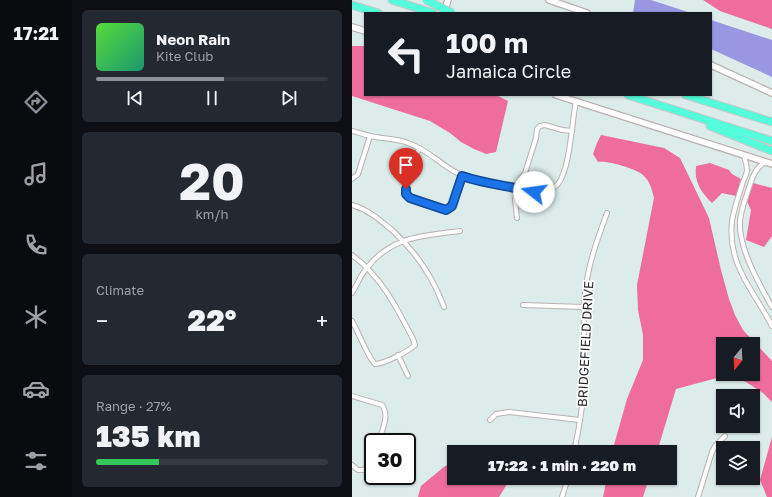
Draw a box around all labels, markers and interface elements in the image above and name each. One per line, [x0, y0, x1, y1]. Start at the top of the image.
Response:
text: 17:21 [13, 22, 59, 44]
text: 100 m [446, 26, 528, 59]
icon: left [380, 28, 432, 80]
text: Neon Rain [156, 30, 230, 48]
text: Kite Club [156, 48, 213, 64]
text: Jamaica Circle [446, 60, 571, 82]
icon: previous [124, 87, 146, 109]
icon: pause [201, 87, 223, 109]
icon: next [278, 87, 300, 109]
icon: directions [22, 88, 50, 116]
pin [389, 148, 423, 189]
text: 20 [179, 149, 245, 211]
icon: arrive [395, 154, 417, 176]
icon: music [22, 160, 50, 188]
position arrow [513, 171, 555, 213]
text: km/h [195, 206, 229, 222]
icon: phone [22, 231, 50, 259]
street label: BRIDGEFIELD DRIVE [574, 281, 596, 407]
text: Climate [96, 282, 144, 298]
text: 22° [188, 302, 236, 338]
icon: climate [22, 303, 50, 331]
text: − [96, 307, 108, 334]
text: + [316, 307, 328, 334]
north arrow [716, 337, 760, 381]
map controls [716, 337, 760, 485]
icon: car [22, 375, 50, 403]
button: sound [716, 389, 760, 433]
text: Range · 27% [96, 398, 171, 414]
text: 135 km [96, 418, 201, 454]
speed limit sign: 30 [364, 433, 416, 485]
button: layers [716, 441, 760, 485]
icon: filters [22, 447, 50, 475]
text: 17:22 · 1 min · 220 m [488, 456, 636, 474]

